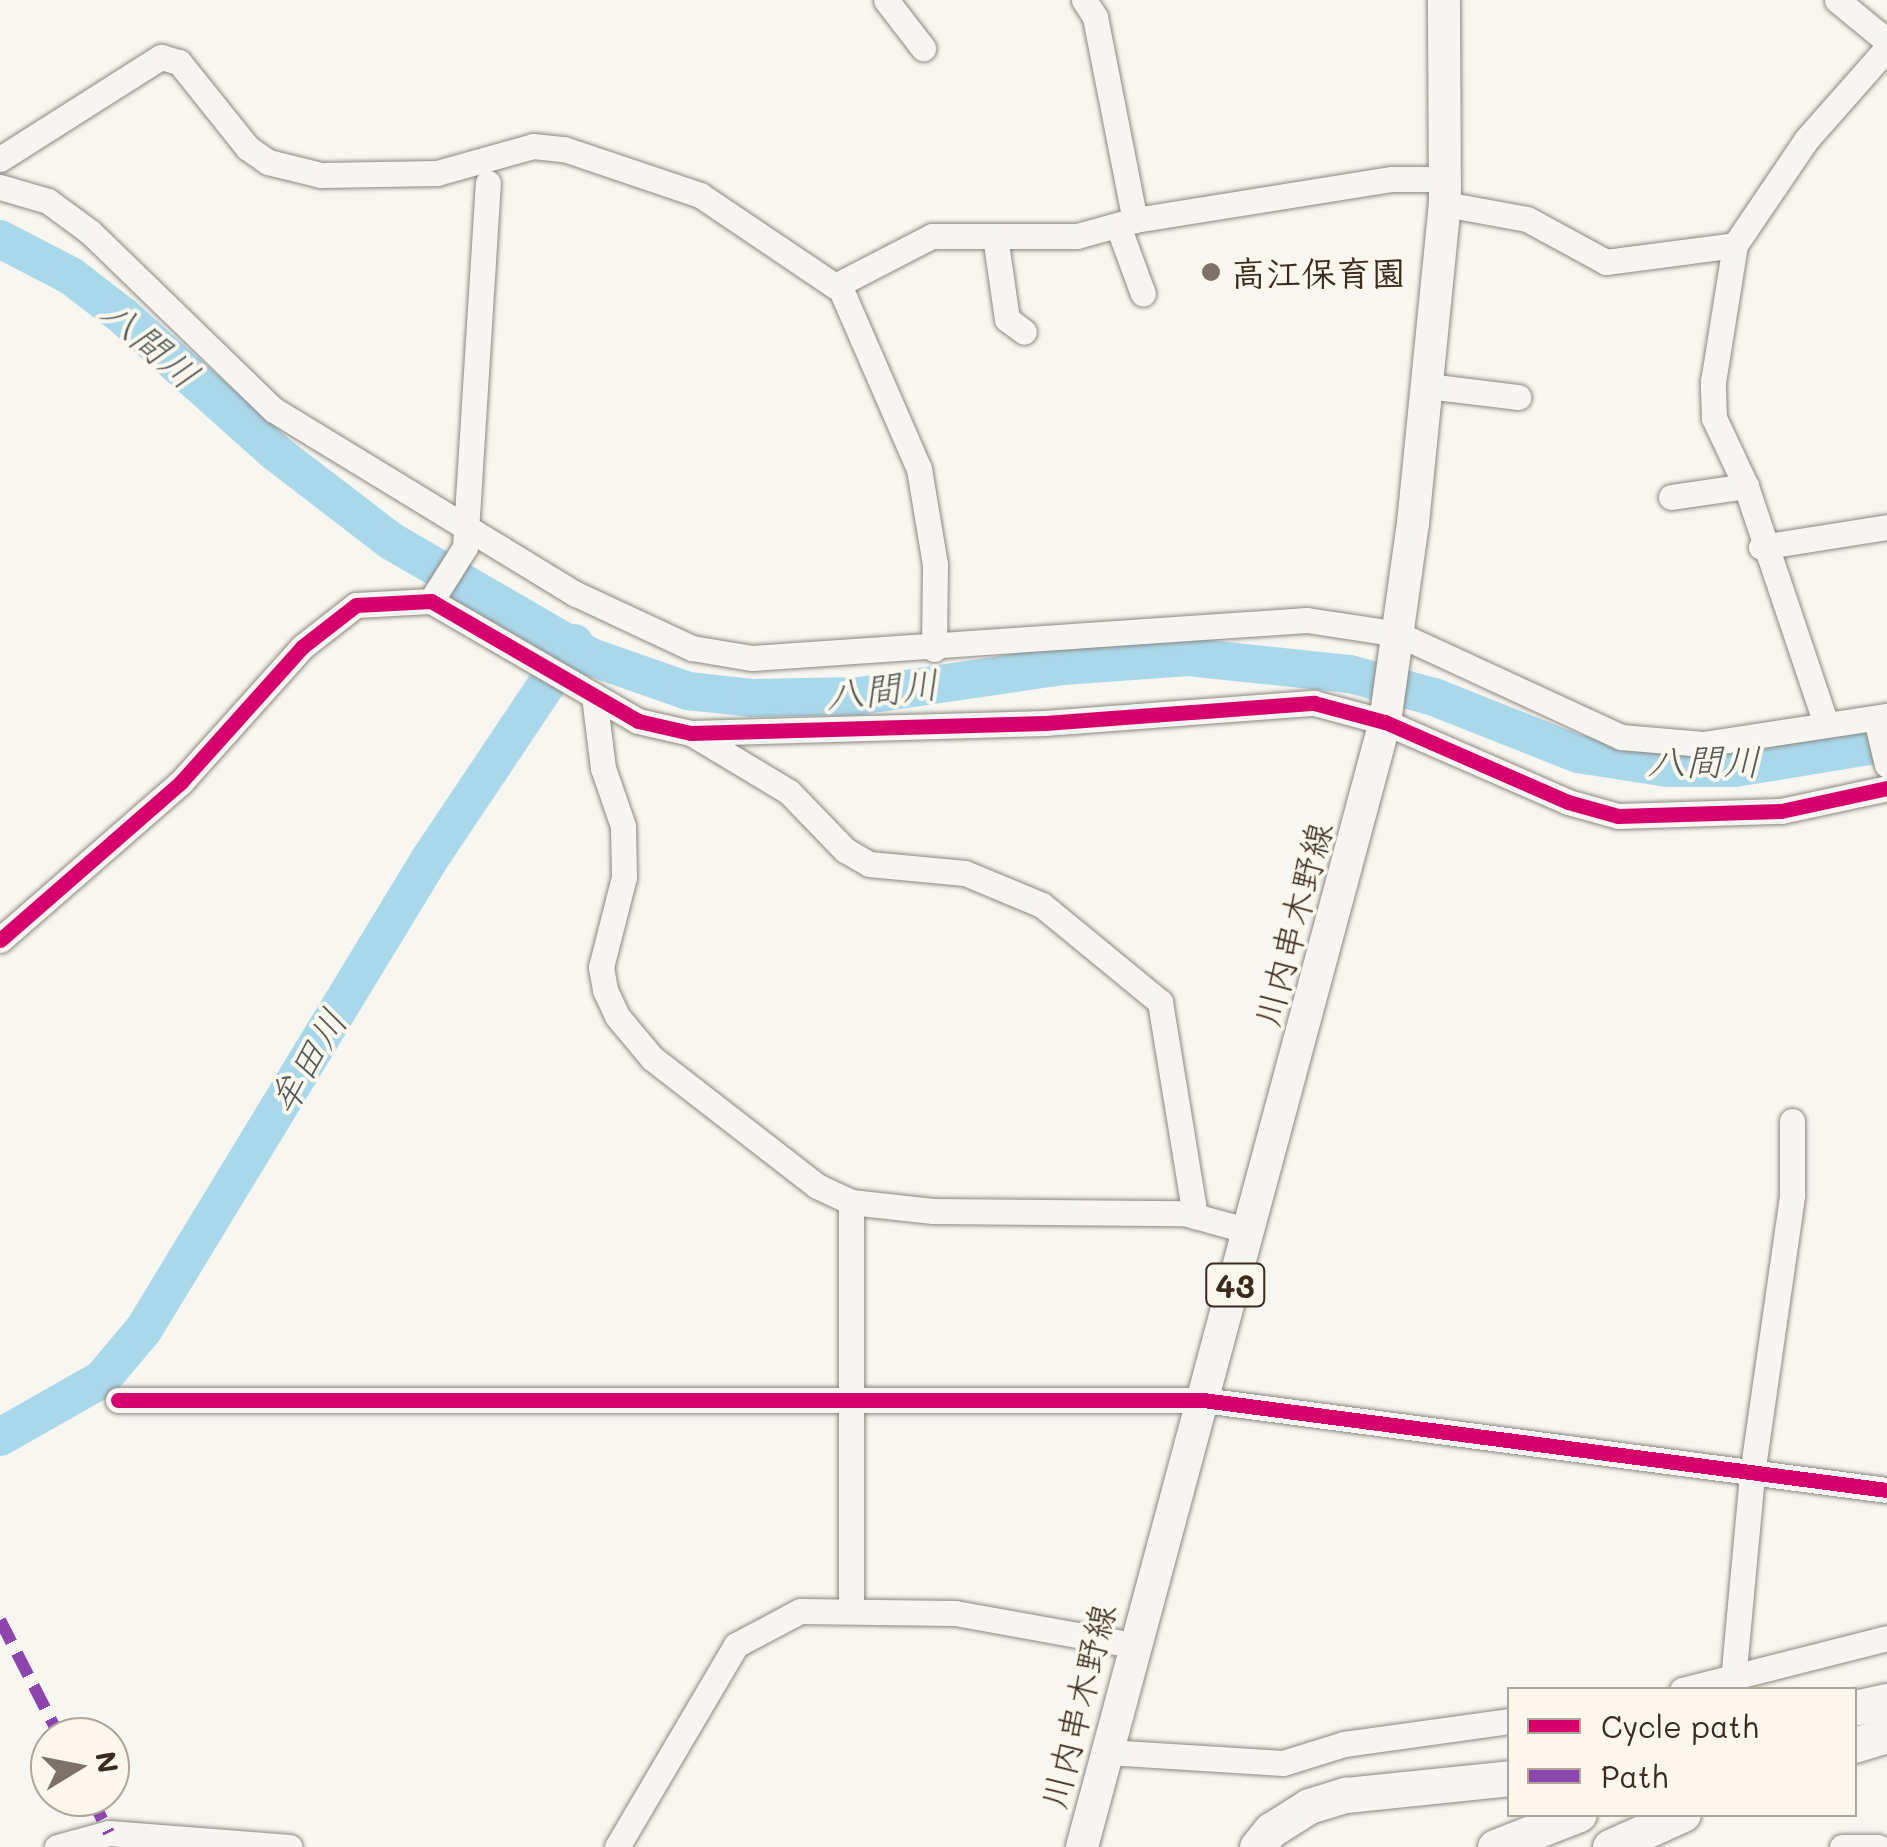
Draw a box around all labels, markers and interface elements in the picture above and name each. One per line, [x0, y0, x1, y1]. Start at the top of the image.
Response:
place label: 高江保育園 [1231, 251, 1406, 293]
marker: 高江保育園 [1200, 261, 1222, 283]
water label: 八間川 [93, 288, 209, 398]
water label: 八間川 [823, 660, 941, 718]
water label: 八間川 [1647, 738, 1761, 784]
street label: 川内串木野線 [1245, 817, 1339, 1031]
water label: 牟田川 [258, 1000, 356, 1122]
road number: 43 [1205, 1258, 1265, 1312]
street label: 川内串木野線 [1031, 1599, 1123, 1813]
legend [1507, 1687, 1857, 1817]
text: Cycle path [1601, 1706, 1759, 1746]
north arrow [30, 1717, 130, 1817]
text: N [88, 1749, 127, 1776]
text: Path [1601, 1756, 1668, 1796]

